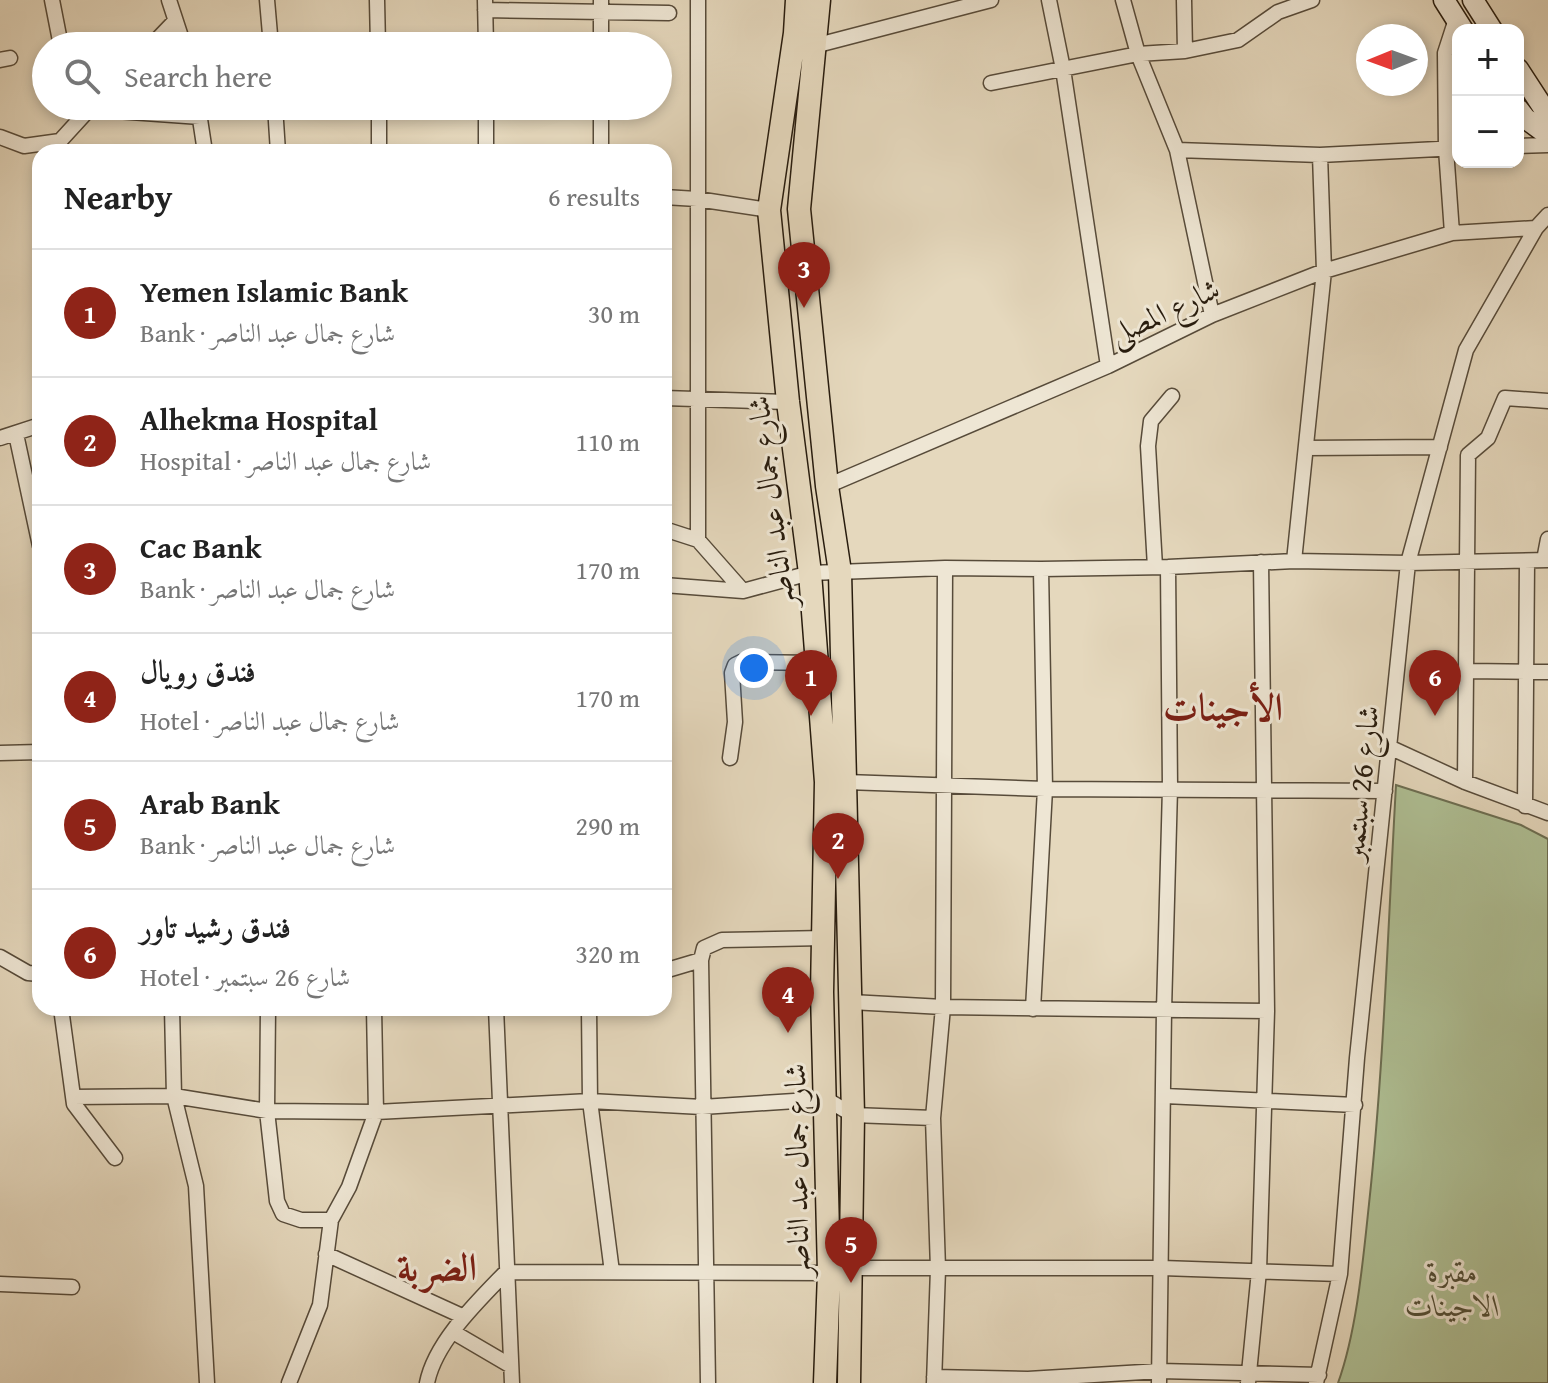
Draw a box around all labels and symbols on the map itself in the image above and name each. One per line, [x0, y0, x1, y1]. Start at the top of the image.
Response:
north arrow [1356, 24, 1428, 96]
pin: 3 [778, 242, 830, 308]
street label: شارع المصلى [1101, 266, 1228, 359]
street label: شارع جمال عبد الناصر [735, 393, 809, 613]
your location [734, 648, 774, 688]
pin: 1 [785, 650, 837, 716]
pin: 6 [1409, 650, 1461, 716]
district label: الأجينات [1163, 678, 1283, 734]
street label: شارع 26 سبتمبر [1330, 703, 1394, 866]
pin: 2 [812, 813, 864, 879]
pin: 4 [762, 967, 814, 1033]
street label: شارع جمال عبد الناصر [772, 1063, 824, 1280]
pin: 5 [825, 1217, 877, 1283]
district label: الضربة [397, 1238, 477, 1294]
park label: مقبرة الاجينات [1406, 1249, 1500, 1327]

